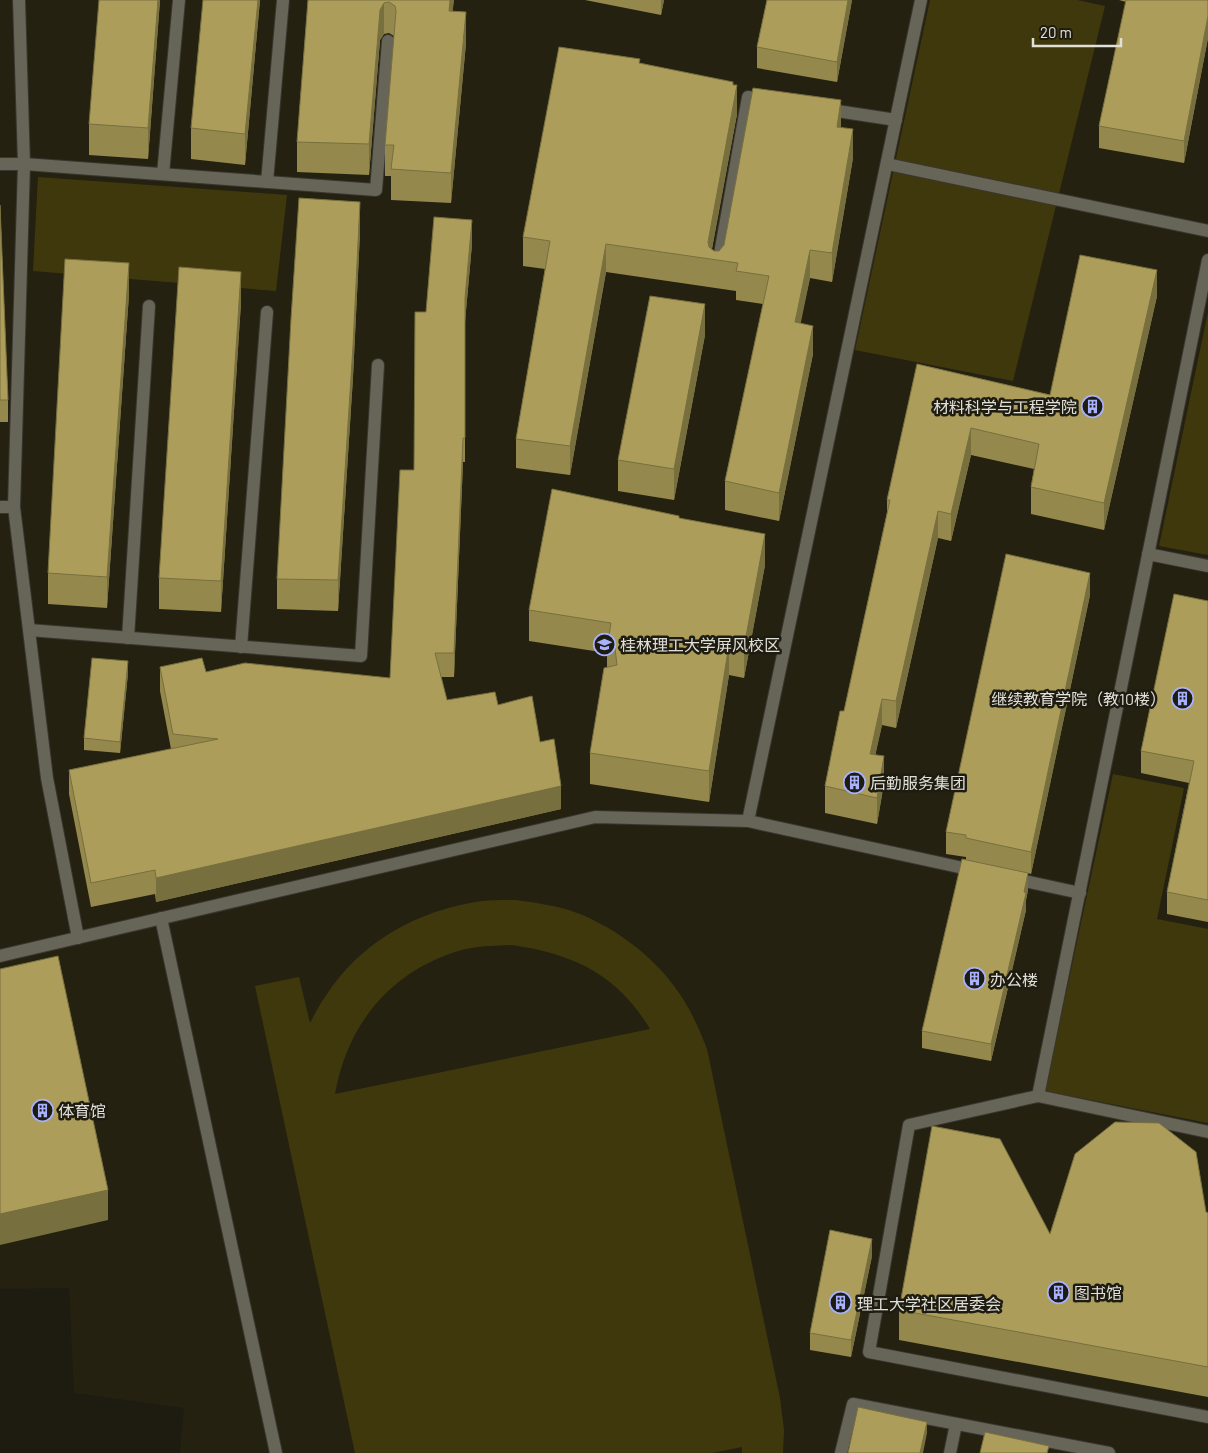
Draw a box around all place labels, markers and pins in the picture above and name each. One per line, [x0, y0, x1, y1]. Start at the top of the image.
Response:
building icon: 材料科学与工程学院 [1081, 394, 1105, 418]
place label: 材料科学与工程学院 [933, 397, 1077, 416]
school or university icon: 桂林理工大学屏风校区 [592, 632, 616, 656]
place label: 桂林理工大学屏风校区 [620, 635, 780, 654]
building icon: 继续教育学院（教10楼） [1170, 686, 1194, 710]
place label: 继续教育学院（教10楼） [991, 689, 1166, 708]
building icon: 后勤服务集团 [842, 770, 866, 794]
place label: 后勤服务集团 [870, 773, 966, 792]
building icon: 办公楼 [962, 967, 986, 991]
place label: 办公楼 [990, 970, 1038, 989]
building icon: 体育馆 [30, 1098, 54, 1122]
place label: 体育馆 [58, 1101, 106, 1120]
building icon: 图书馆 [1046, 1280, 1070, 1304]
place label: 图书馆 [1074, 1283, 1122, 1302]
building icon: 理工大学社区居委会 [829, 1291, 853, 1315]
place label: 理工大学社区居委会 [857, 1294, 1001, 1313]

